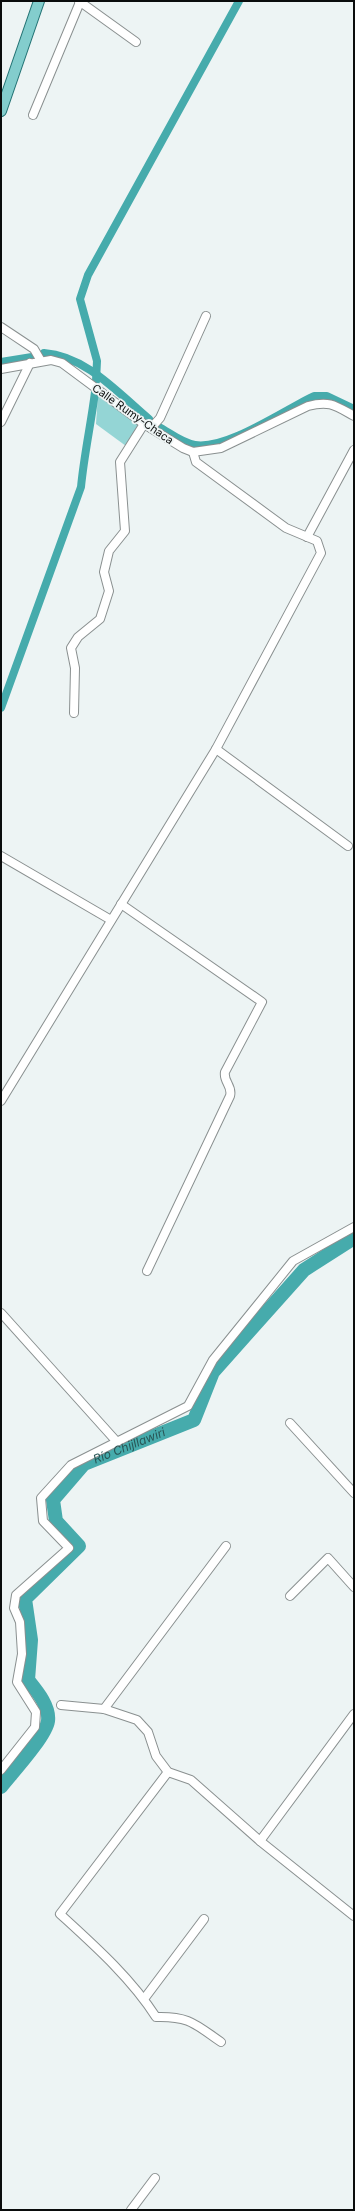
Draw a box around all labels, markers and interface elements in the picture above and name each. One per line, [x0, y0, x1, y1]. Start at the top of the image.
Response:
street label: Calle Rumy-Chaca [90, 381, 176, 447]
water label: Río Chijllawiri [91, 1424, 168, 1467]

